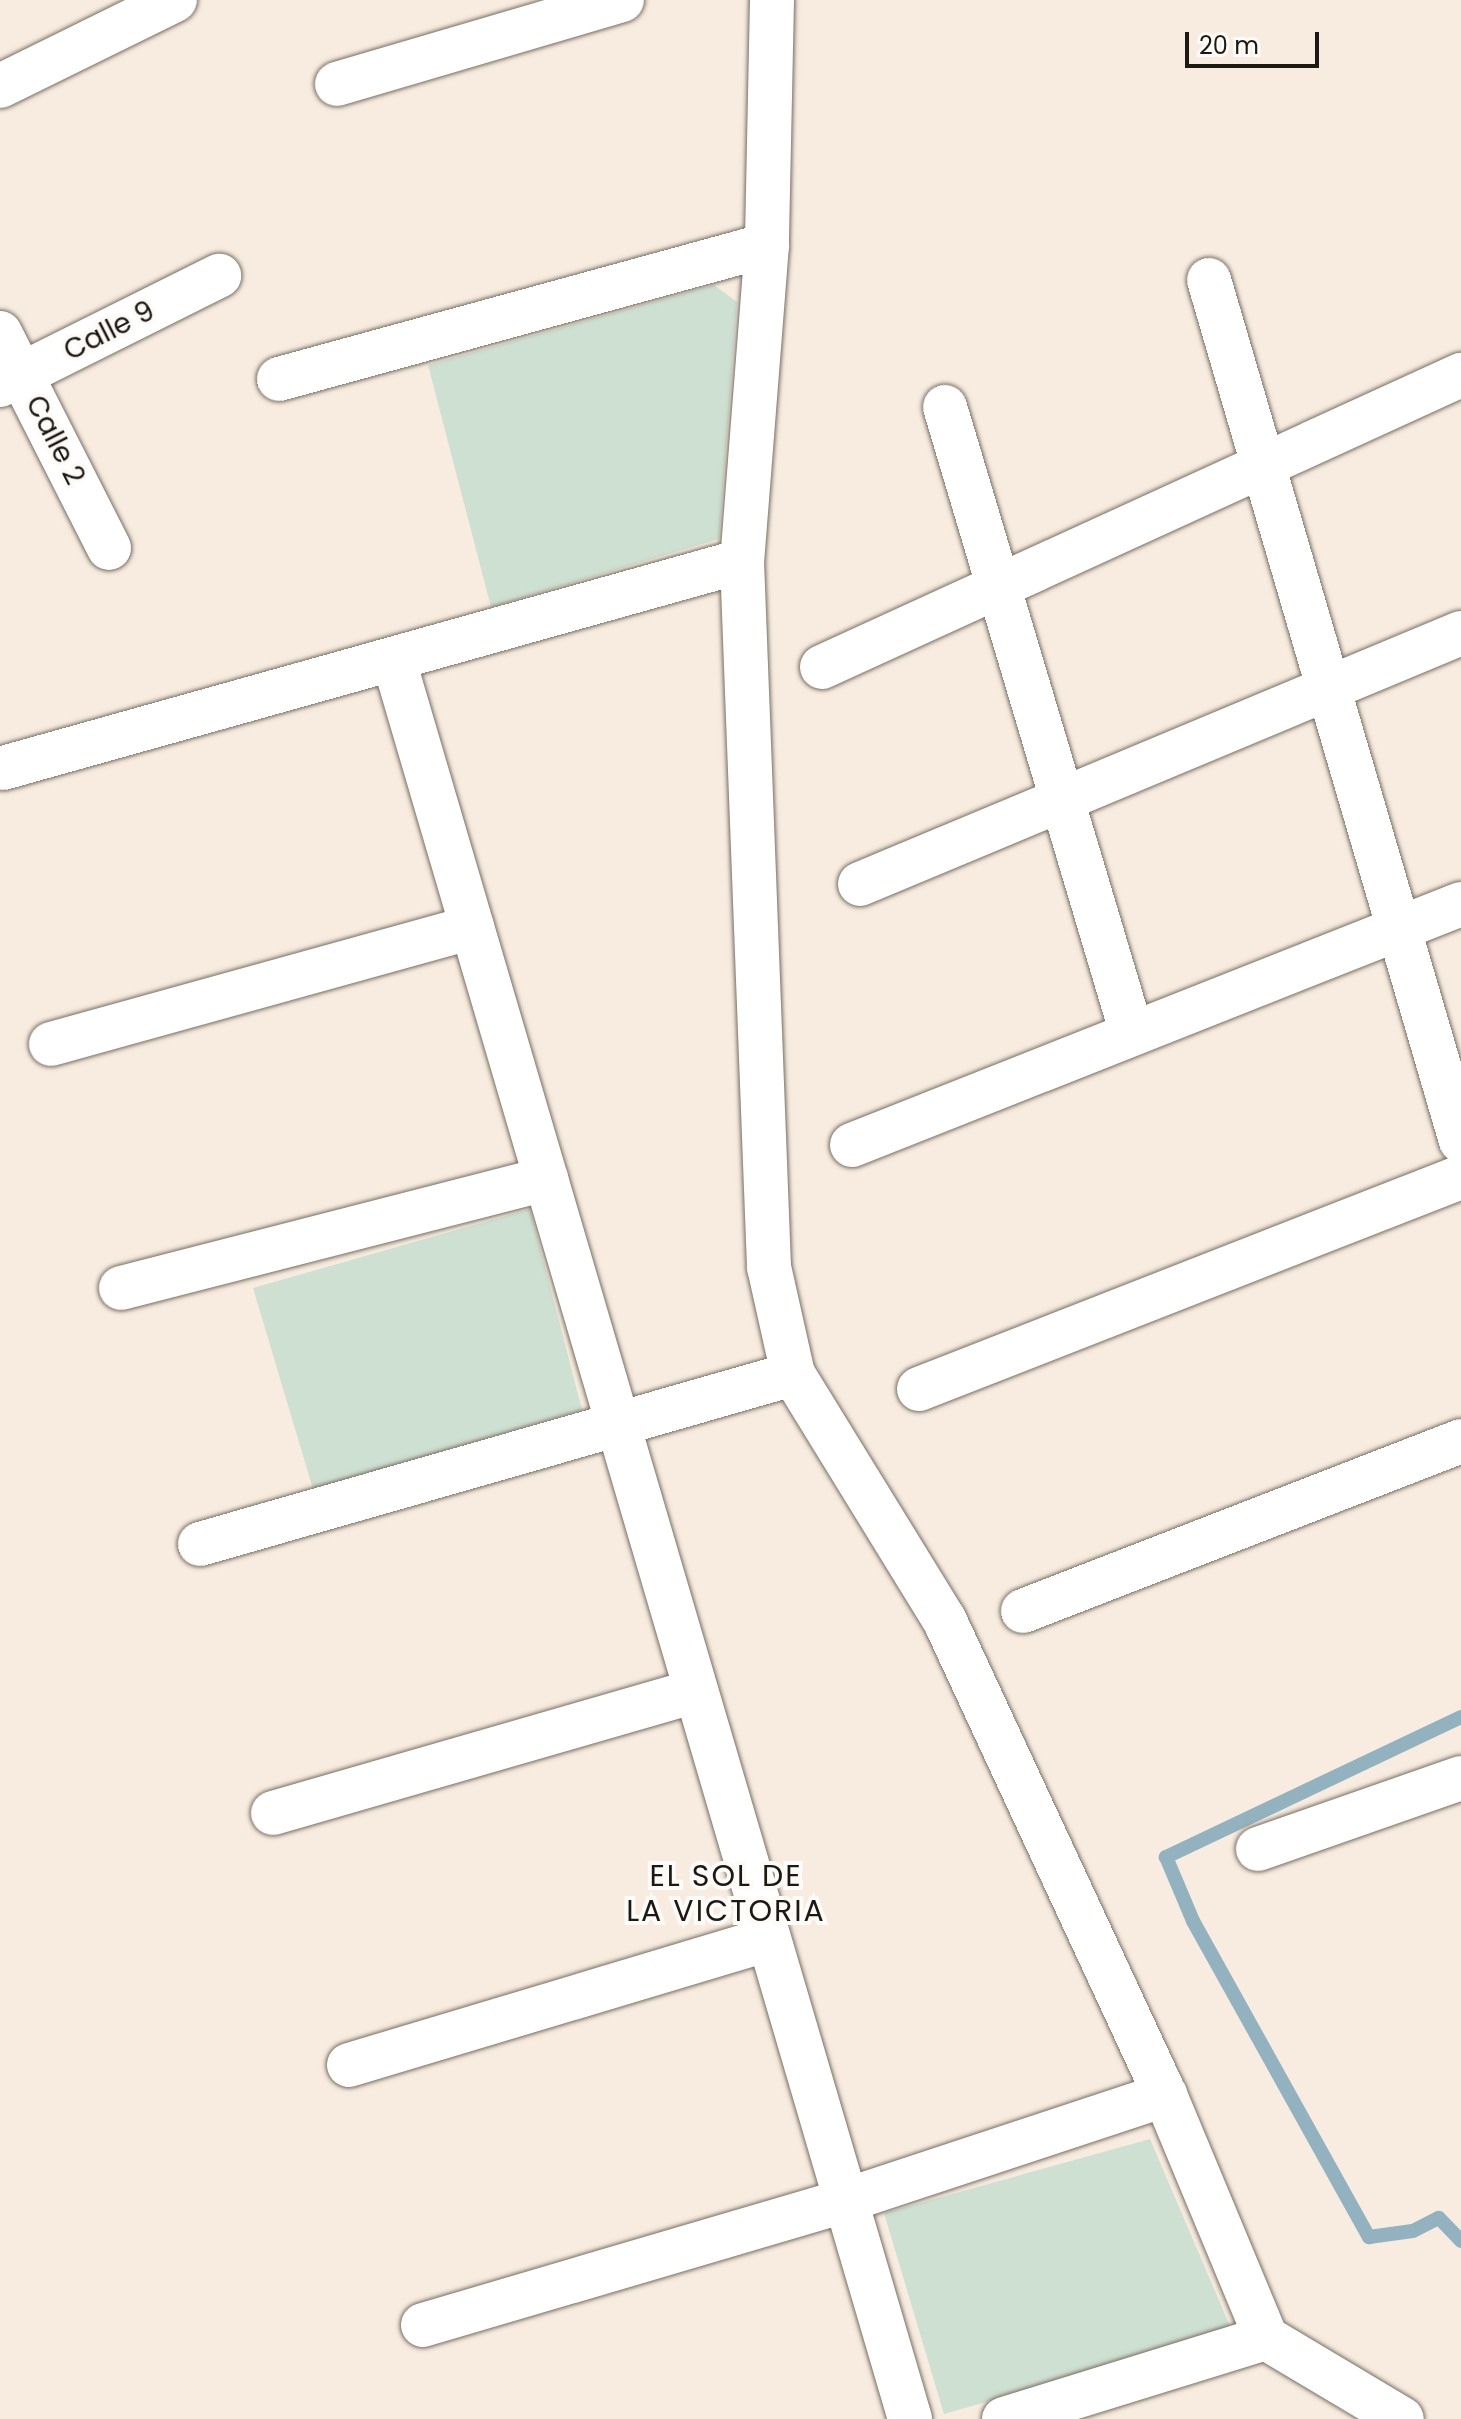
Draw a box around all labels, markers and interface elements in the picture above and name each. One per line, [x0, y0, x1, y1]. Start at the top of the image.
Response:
scale bar [1189, 16, 1323, 66]
text: 20 m [1199, 29, 1259, 62]
street label: Calle 9 [58, 294, 160, 368]
street label: Calle 2 [18, 390, 92, 490]
district label: EL SOL DE LA VICTORIA [626, 1858, 826, 1928]

